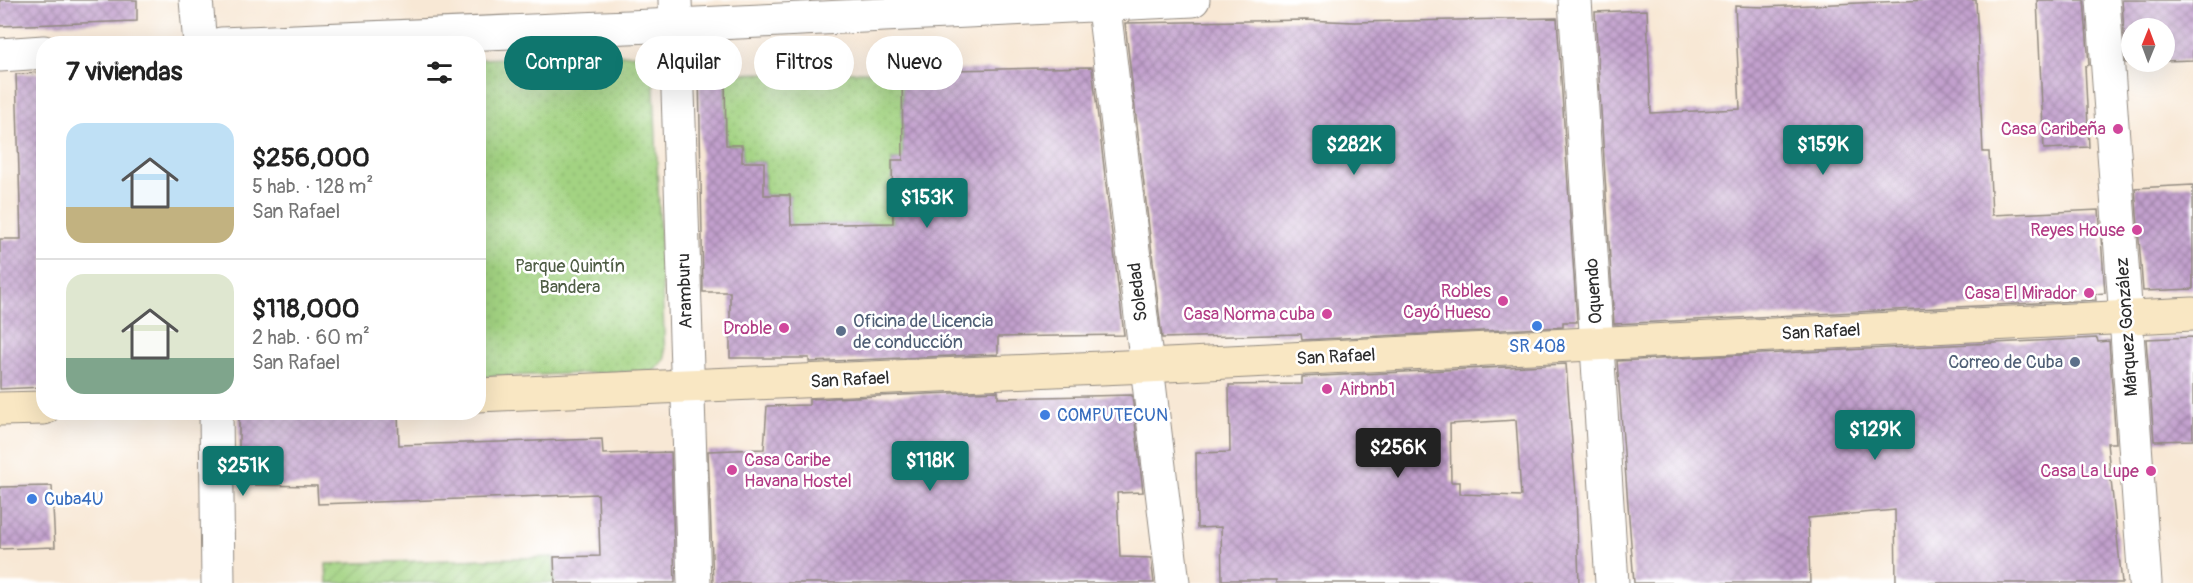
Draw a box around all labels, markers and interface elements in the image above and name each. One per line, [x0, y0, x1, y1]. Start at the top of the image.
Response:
north arrow [2121, 18, 2175, 72]
map controls [2121, 18, 2175, 72]
chip: Comprar [504, 36, 623, 90]
chip: Alquilar [635, 36, 742, 90]
chip: Filtros [754, 36, 854, 90]
chip: Nuevo [866, 36, 963, 90]
text: 7 viviendas [66, 56, 182, 88]
icon: filters [423, 56, 456, 89]
place label: Casa Caribeña [2001, 118, 2106, 141]
marker: Casa Caribeña [2111, 122, 2125, 136]
pin: $282K [1312, 125, 1396, 176]
pin: $159K [1781, 125, 1865, 176]
text: $282K [1326, 132, 1382, 157]
text: $159K [1797, 132, 1849, 157]
text: $256,000 [252, 142, 370, 174]
icon: home [114, 147, 186, 219]
text: 5 hab. · 128 m² [252, 174, 373, 199]
pin: $153K [885, 178, 969, 229]
text: $153K [901, 185, 953, 210]
text: San Rafael [252, 199, 340, 224]
place label: Reyes House [2030, 219, 2125, 242]
marker: Reyes House [2130, 223, 2144, 237]
street label: Aramburu [672, 253, 698, 329]
park label: Parque Quintín Bandera [515, 255, 625, 299]
street label: Oquendo [1580, 257, 1608, 325]
street label: Márquez González [2111, 257, 2143, 397]
street label: Soledad [1123, 261, 1153, 323]
place label: Robles Cayó Hueso [1403, 280, 1491, 324]
place label: Casa El Mirador [1964, 282, 2078, 305]
marker: Casa El Mirador [2082, 286, 2096, 300]
text: $118,000 [252, 293, 359, 325]
marker: Robles Cayó Hueso [1496, 294, 1510, 308]
icon: home [114, 298, 186, 370]
place label: Casa Norma cuba [1183, 303, 1315, 326]
marker: Casa Norma cuba [1320, 307, 1334, 321]
place label: Oficina de Licencia de conducción [853, 310, 993, 354]
place label: Droble [723, 317, 772, 340]
street label: San Rafael [1781, 318, 1861, 346]
marker: SR 408 [1530, 319, 1544, 333]
marker: Droble [777, 321, 791, 335]
marker: Oficina de Licencia de conducción [834, 324, 848, 338]
text: 2 hab. · 60 m² [252, 325, 370, 350]
place label: SR 408 [1509, 335, 1565, 358]
street label: San Rafael [1296, 343, 1376, 371]
text: San Rafael [252, 350, 340, 375]
place label: Correo de Cuba [1948, 351, 2063, 374]
marker: Correo de Cuba [2068, 355, 2082, 369]
street label: San Rafael [810, 366, 890, 394]
place label: Airbnb1 [1339, 378, 1395, 401]
marker: Airbnb1 [1320, 382, 1334, 396]
place label: COMPUTECUN [1057, 404, 1168, 427]
marker: COMPUTECUN [1038, 408, 1052, 422]
pin: $129K [1833, 410, 1917, 461]
text: $129K [1849, 417, 1901, 442]
pin: $256K [1356, 428, 1440, 479]
text: $256K [1370, 435, 1426, 460]
pin: $118K [888, 441, 972, 492]
pin: $251K [201, 446, 285, 497]
text: $118K [906, 448, 954, 473]
place label: Casa Caribe Havana Hostel [744, 449, 852, 493]
text: $251K [217, 453, 269, 478]
place label: Casa La Lupe [2040, 460, 2139, 483]
marker: Casa Caribe Havana Hostel [725, 463, 739, 477]
marker: Casa La Lupe [2144, 464, 2158, 478]
place label: Cuba4U [44, 488, 104, 511]
marker: Cuba4U [25, 492, 39, 506]

